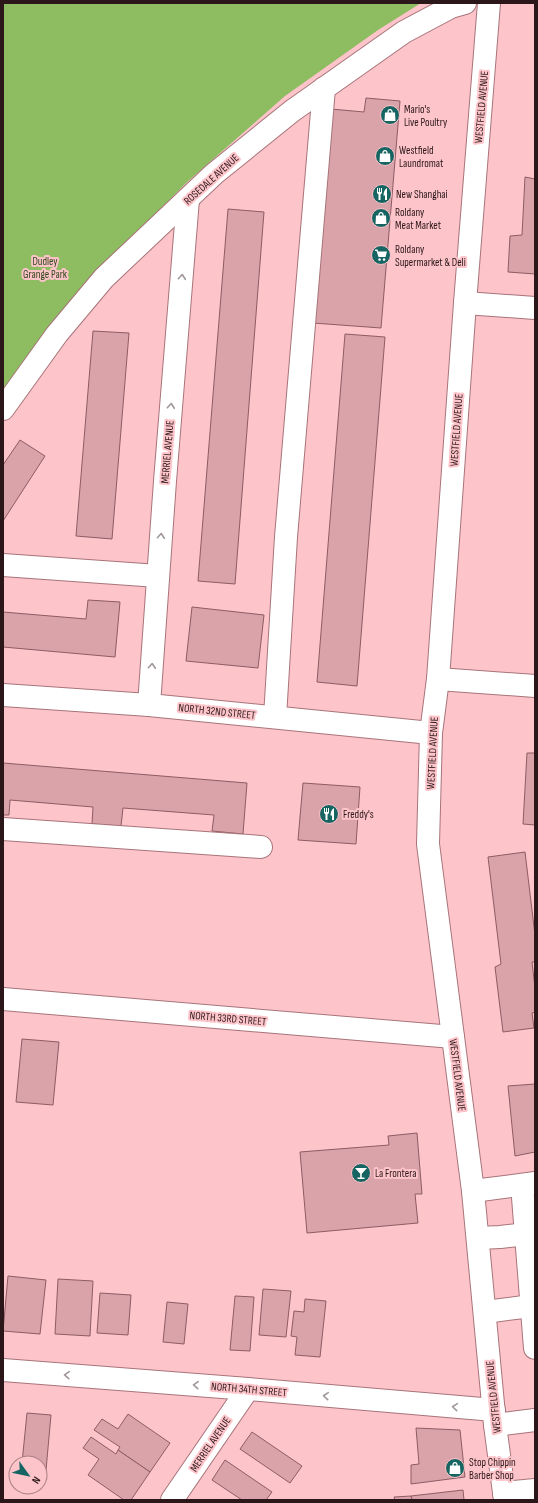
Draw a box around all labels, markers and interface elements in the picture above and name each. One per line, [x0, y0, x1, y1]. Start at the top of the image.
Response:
street label: WESTFIELD AVENUE [472, 70, 491, 144]
place label: Mario's Live Poultry [404, 103, 448, 129]
shop icon: Mario's Live Poultry [379, 104, 401, 126]
place label: Westfield Laundromat [399, 144, 444, 170]
shop icon: Westfield Laundromat [374, 145, 396, 167]
street label: ROSEDALE AVENUE [181, 151, 241, 207]
restaurant icon: New Shanghai [371, 183, 393, 205]
place label: New Shanghai [396, 188, 448, 201]
place label: Roldany Meat Market [395, 206, 442, 232]
shop icon: Roldany Meat Market [370, 207, 392, 229]
place label: Roldany Supermarket & Deli [395, 243, 466, 269]
supermarket icon: Roldany Supermarket & Deli [370, 244, 392, 266]
park label: Dudley Grange Park [23, 255, 68, 281]
one-way arrow [177, 274, 186, 280]
street label: WESTFIELD AVENUE [447, 393, 466, 467]
one-way arrow [167, 403, 176, 409]
street label: MERRIEL AVENUE [158, 420, 177, 484]
one-way arrow [156, 533, 165, 539]
one-way arrow [147, 663, 156, 669]
street label: NORTH 32ND STREET [178, 701, 257, 722]
street label: WESTFIELD AVENUE [424, 716, 441, 790]
restaurant icon: Freddy's [318, 803, 340, 825]
place label: Freddy's [343, 808, 374, 821]
street label: NORTH 33RD STREET [189, 1009, 267, 1028]
street label: WESTFIELD AVENUE [447, 1038, 468, 1112]
bar icon: La Frontera [350, 1162, 372, 1184]
place label: La Frontera [375, 1167, 416, 1180]
street label: WESTFIELD AVENUE [483, 1360, 504, 1434]
one-way arrow [64, 1370, 70, 1379]
one-way arrow [193, 1380, 199, 1389]
street label: NORTH 34TH STREET [211, 1380, 288, 1399]
one-way arrow [323, 1391, 329, 1400]
one-way arrow [452, 1403, 458, 1412]
street label: MERRIEL AVENUE [187, 1414, 233, 1474]
north arrow [8, 1455, 48, 1495]
place label: Stop Chippin Barber Shop [469, 1456, 516, 1482]
shop icon: Stop Chippin Barber Shop [444, 1457, 466, 1479]
text: N [29, 1474, 43, 1486]

